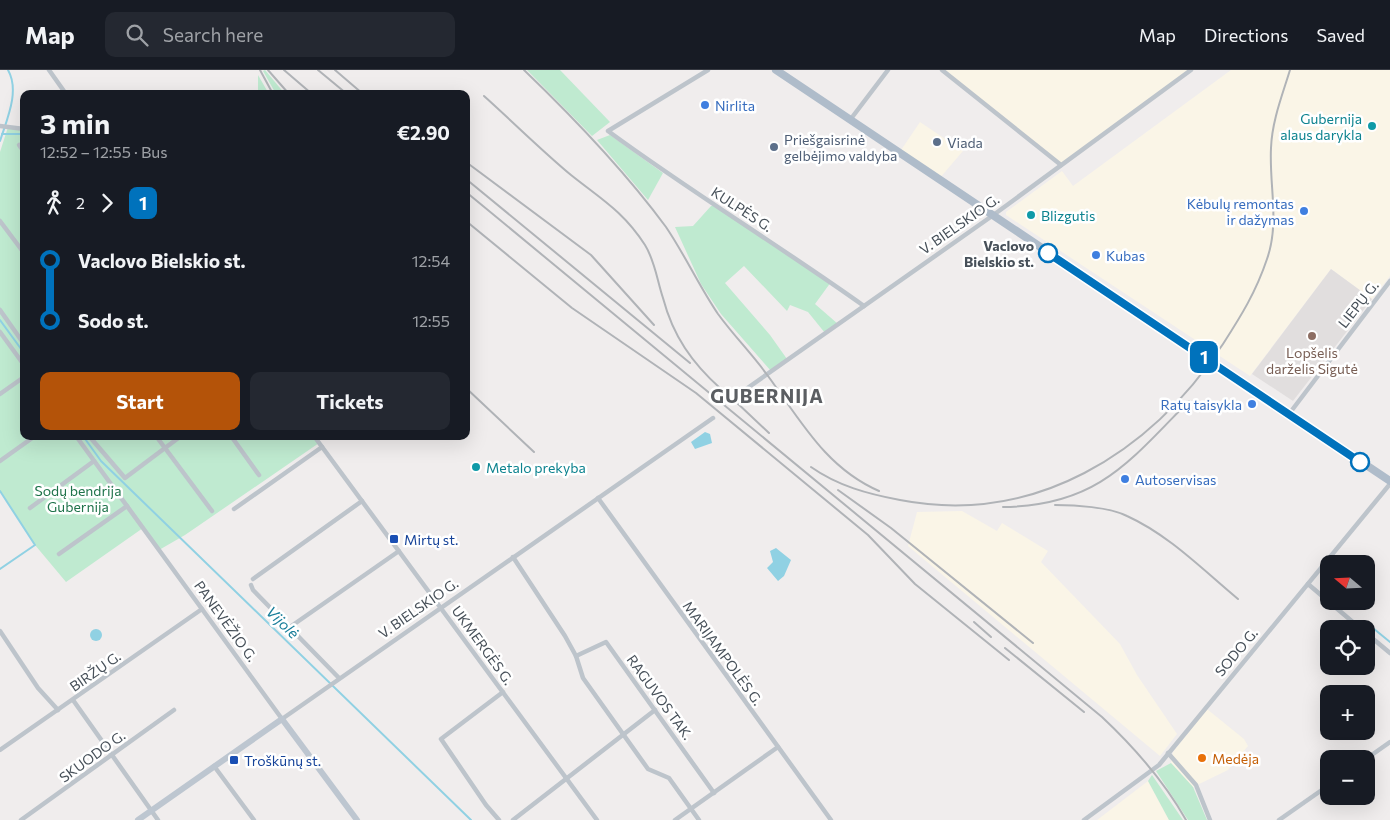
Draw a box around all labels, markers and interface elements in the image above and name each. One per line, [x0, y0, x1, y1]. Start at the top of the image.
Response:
search box [105, 12, 455, 57]
text: Map [25, 20, 75, 49]
icon: search [123, 21, 151, 49]
text: Search here [163, 23, 263, 46]
text: Map [1139, 24, 1176, 46]
text: Directions [1204, 24, 1288, 46]
text: Saved [1316, 24, 1365, 46]
place label: Nirlita [715, 97, 755, 114]
marker: Nirlita [699, 99, 711, 111]
text: 3 min [40, 106, 110, 140]
place label: Gubernija alaus darykla [1280, 110, 1362, 143]
marker: Gubernija alaus darykla [1366, 120, 1378, 132]
text: €2.90 [397, 121, 450, 144]
place label: Priešgaisrinė gelbėjimo valdyba [784, 131, 897, 164]
place label: Viada [947, 134, 983, 151]
marker: Viada [931, 136, 943, 148]
marker: Priešgaisrinė gelbėjimo valdyba [768, 141, 780, 153]
text: 12:52 – 12:55 · Bus [40, 142, 167, 161]
street label: KULPĖS G. [708, 183, 776, 235]
icon: walk [40, 189, 68, 217]
icon: forward [93, 189, 121, 217]
street label: V. BIELSKIO G. [916, 190, 1002, 258]
text: 1 [139, 192, 147, 214]
text: 2 [76, 193, 85, 212]
place label: Kėbulų remontas ir dažymas [1187, 195, 1294, 228]
marker: Kėbulų remontas ir dažymas [1298, 205, 1310, 217]
place label: Blizgutis [1041, 207, 1095, 224]
marker: Blizgutis [1025, 209, 1037, 221]
place label: Vaclovo Bielskio st. [964, 237, 1034, 270]
marker: Vaclovo Bielskio st. [1038, 243, 1058, 263]
place label: Kubas [1106, 247, 1145, 264]
text: Vaclovo Bielskio st. [78, 249, 246, 272]
marker: Kubas [1090, 249, 1102, 261]
text: 12:54 [412, 251, 450, 270]
street label: LIEPŲ G. [1334, 277, 1382, 331]
text: Sodo st. [78, 309, 149, 332]
text: 12:55 [412, 311, 450, 330]
marker: Lopšelis darželis Sigutė [1306, 330, 1318, 342]
line badge: 1 [1188, 341, 1220, 373]
place label: Lopšelis darželis Sigutė [1266, 344, 1358, 377]
text: 1 [1200, 346, 1208, 368]
button: Start [40, 372, 240, 430]
button: Tickets [250, 372, 450, 430]
district label: GUBERNIJA [710, 384, 824, 407]
place label: Ratų taisykla [1160, 396, 1242, 413]
marker: Ratų taisykla [1246, 398, 1258, 410]
unlabelled marker [1350, 452, 1370, 472]
place label: Metalo prekyba [486, 459, 586, 476]
marker: Metalo prekyba [470, 461, 482, 473]
place label: Autoservisas [1135, 471, 1216, 488]
marker: Autoservisas [1119, 473, 1131, 485]
park label: Sodų bendrija Gubernija [34, 482, 122, 515]
place label: Mirtų st. [404, 531, 458, 548]
marker: Mirtų st. [388, 533, 400, 545]
north arrow [1320, 555, 1375, 610]
map controls [1320, 555, 1375, 805]
street label: V. BIELSKIO G. [375, 574, 461, 642]
street label: PANEVĖŽIO G. [191, 577, 261, 665]
street label: MARIJAMPOLĖS G. [680, 598, 766, 708]
water label: Vijolė [263, 602, 303, 642]
street label: UKMERGĖS G. [449, 602, 517, 688]
button: locate [1320, 620, 1375, 675]
street label: SODO G. [1211, 624, 1261, 680]
street label: BIRŽŲ G. [66, 647, 124, 695]
street label: RAGUVOS TAK. [623, 651, 697, 743]
button: + [1320, 685, 1375, 740]
street label: SKUODO G. [56, 726, 128, 786]
place label: Medėja [1212, 750, 1259, 767]
button: − [1320, 750, 1375, 805]
place label: Troškūnų st. [244, 752, 321, 769]
marker: Medėja [1196, 752, 1208, 764]
marker: Troškūnų st. [228, 754, 240, 766]

